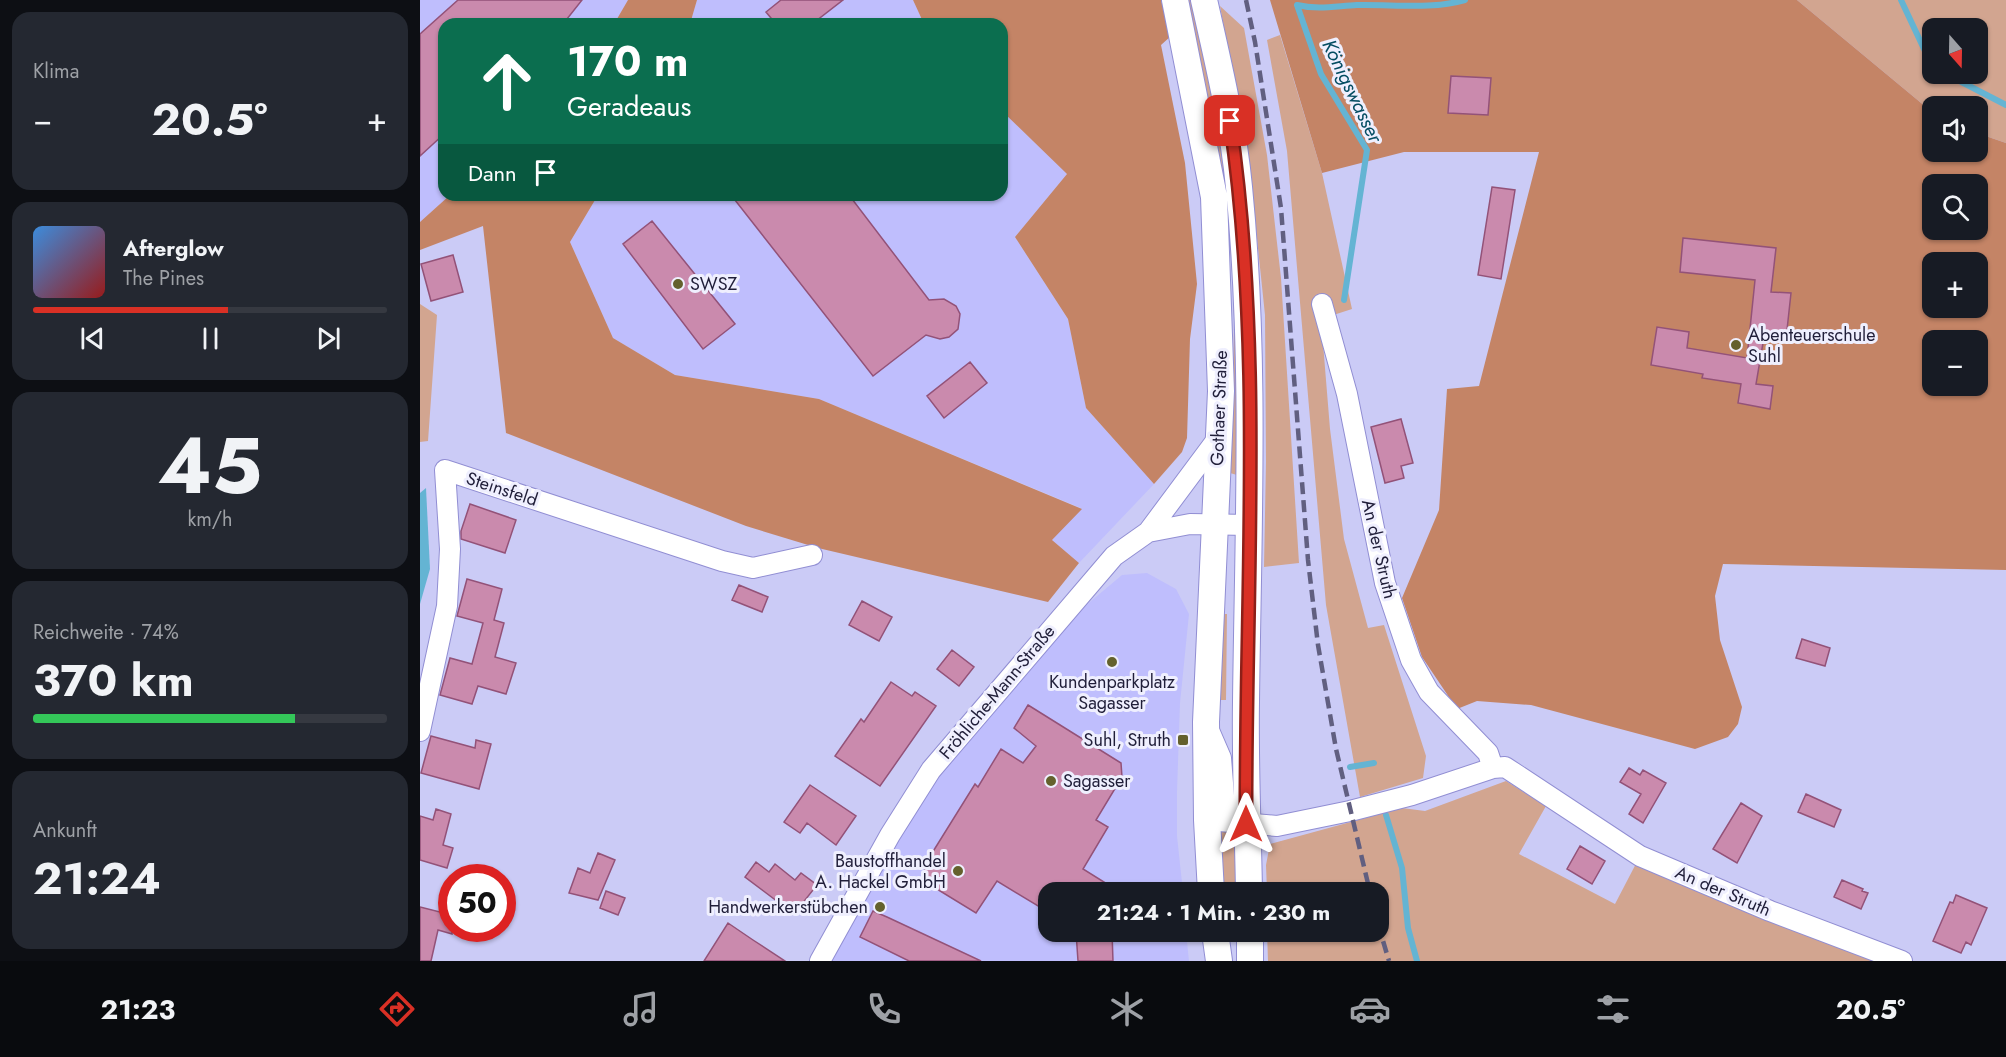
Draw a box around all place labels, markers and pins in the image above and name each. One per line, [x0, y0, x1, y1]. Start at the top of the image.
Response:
pin [1204, 95, 1255, 146]
place label: SWSZ [690, 271, 738, 297]
marker: SWSZ [671, 277, 685, 291]
place label: Abenteuerschule Suhl [1748, 322, 1876, 369]
marker: Abenteuerschule Suhl [1729, 338, 1743, 352]
marker: Kundenparkplatz Sagasser [1105, 655, 1119, 669]
place label: Kundenparkplatz Sagasser [1049, 669, 1176, 716]
place label: Suhl, Struth [1084, 727, 1171, 753]
marker: Suhl, Struth [1176, 733, 1190, 747]
place label: Sagasser [1063, 768, 1131, 794]
marker: Sagasser [1044, 774, 1058, 788]
place label: Baustoffhandel A. Hackel GmbH [815, 848, 946, 895]
marker: Baustoffhandel A. Hackel GmbH [951, 864, 965, 878]
place label: Handwerkerstübchen [708, 894, 868, 920]
marker: Handwerkerstübchen [873, 900, 887, 914]

